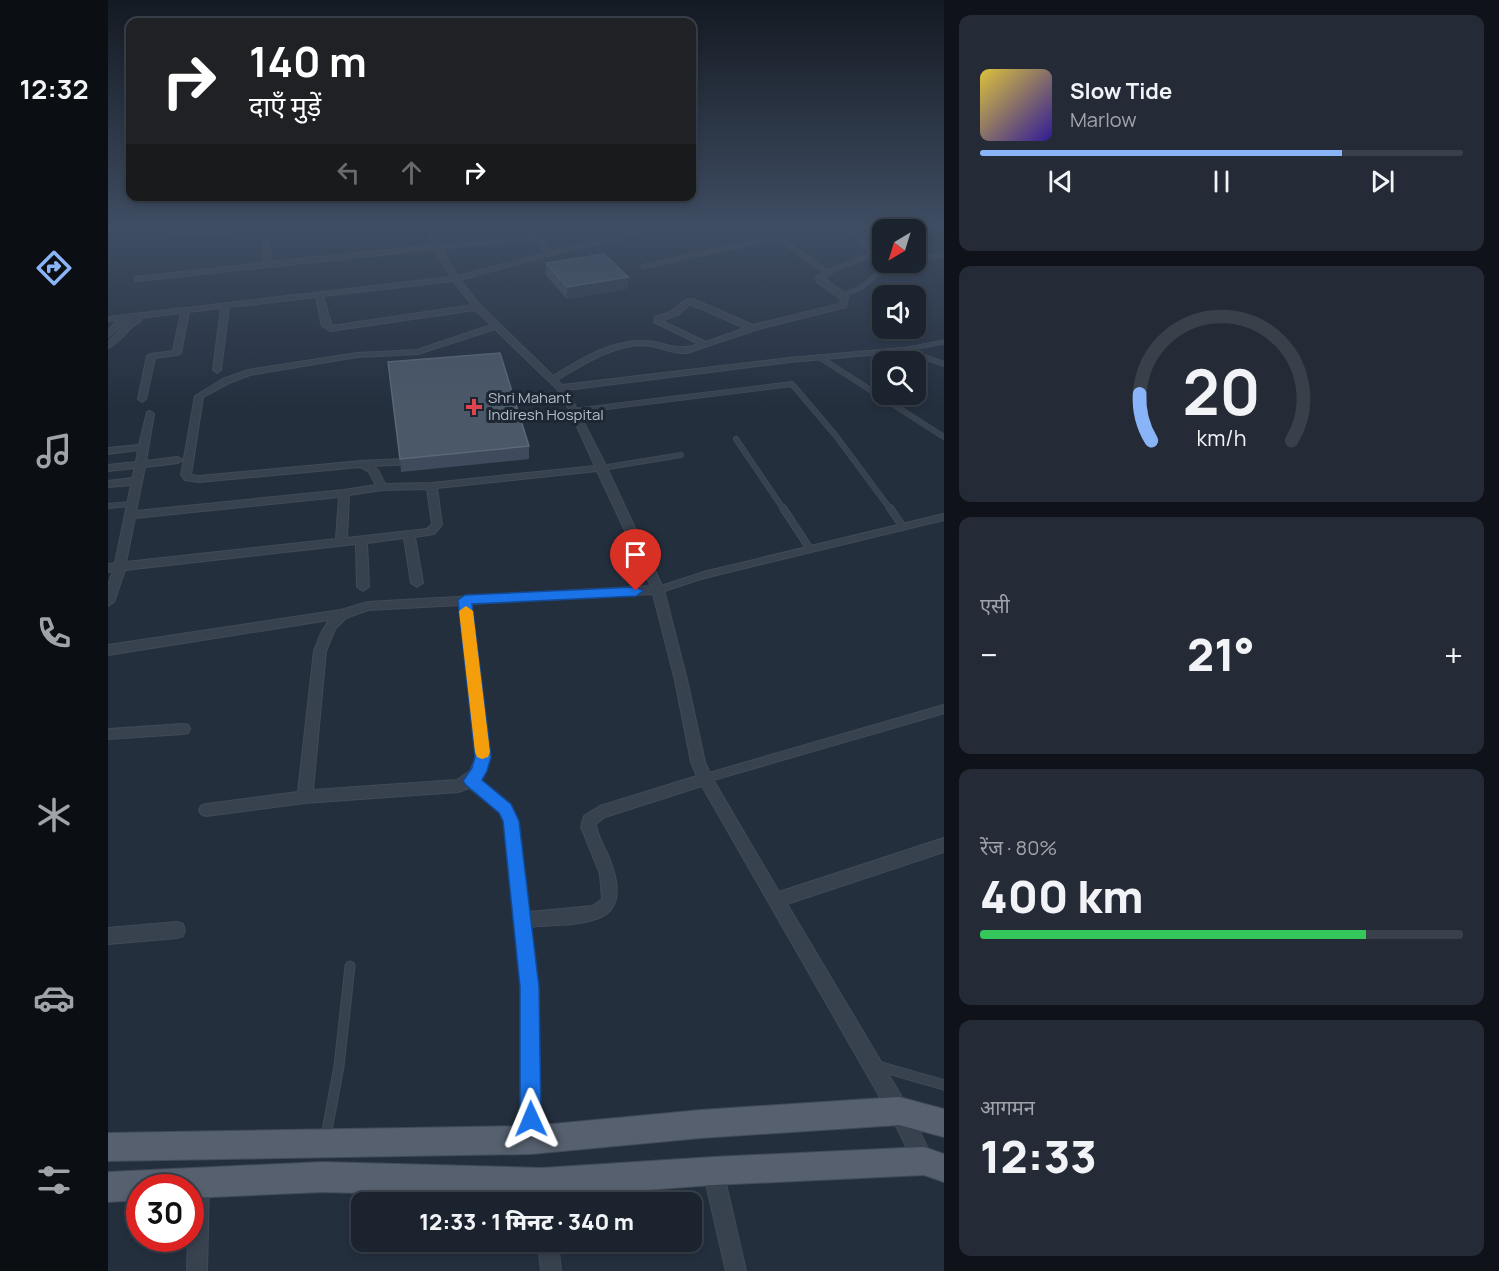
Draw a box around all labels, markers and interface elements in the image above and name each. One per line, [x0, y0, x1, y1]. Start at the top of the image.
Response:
text: 140 m [249, 32, 367, 90]
icon: right [150, 42, 228, 120]
text: 12:32 [20, 70, 88, 107]
text: Slow Tide [1070, 76, 1172, 106]
text: दाएँ मुड़ें [249, 87, 321, 124]
text: Marlow [1070, 106, 1137, 133]
icon: left [332, 156, 365, 189]
icon: ahead [395, 156, 428, 189]
icon: right [458, 156, 491, 189]
icon: previous [1044, 165, 1077, 198]
icon: pause [1205, 165, 1238, 198]
icon: next [1366, 165, 1399, 198]
north arrow [872, 219, 926, 273]
map controls [872, 219, 926, 405]
icon: directions [33, 247, 75, 289]
button: sound [872, 285, 926, 339]
text: 20 [1182, 348, 1261, 434]
button: search [872, 351, 926, 405]
place label: Shri Mahant Indiresh Hospital [488, 387, 604, 425]
marker: Shri Mahant Indiresh Hospital [465, 398, 483, 416]
text: km/h [1197, 424, 1246, 453]
icon: music [33, 430, 75, 472]
pin [610, 529, 661, 591]
icon: arrive [619, 538, 652, 571]
text: एसी [980, 592, 1010, 619]
icon: phone [33, 612, 75, 654]
text: 21° [1187, 623, 1255, 685]
text: − [980, 632, 998, 677]
text: + [1444, 632, 1463, 677]
icon: climate [33, 794, 75, 836]
text: रेंज · 80% [980, 834, 1057, 861]
text: 400 km [980, 865, 1143, 927]
icon: car [33, 977, 75, 1019]
position arrow [499, 1087, 563, 1151]
text: आगमन [980, 1094, 1035, 1121]
text: 12:33 [980, 1125, 1097, 1187]
icon: filters [33, 1159, 75, 1201]
speed limit sign: 30 [126, 1174, 204, 1252]
text: 12:33 · 1 मिनट · 340 m [419, 1207, 634, 1237]

